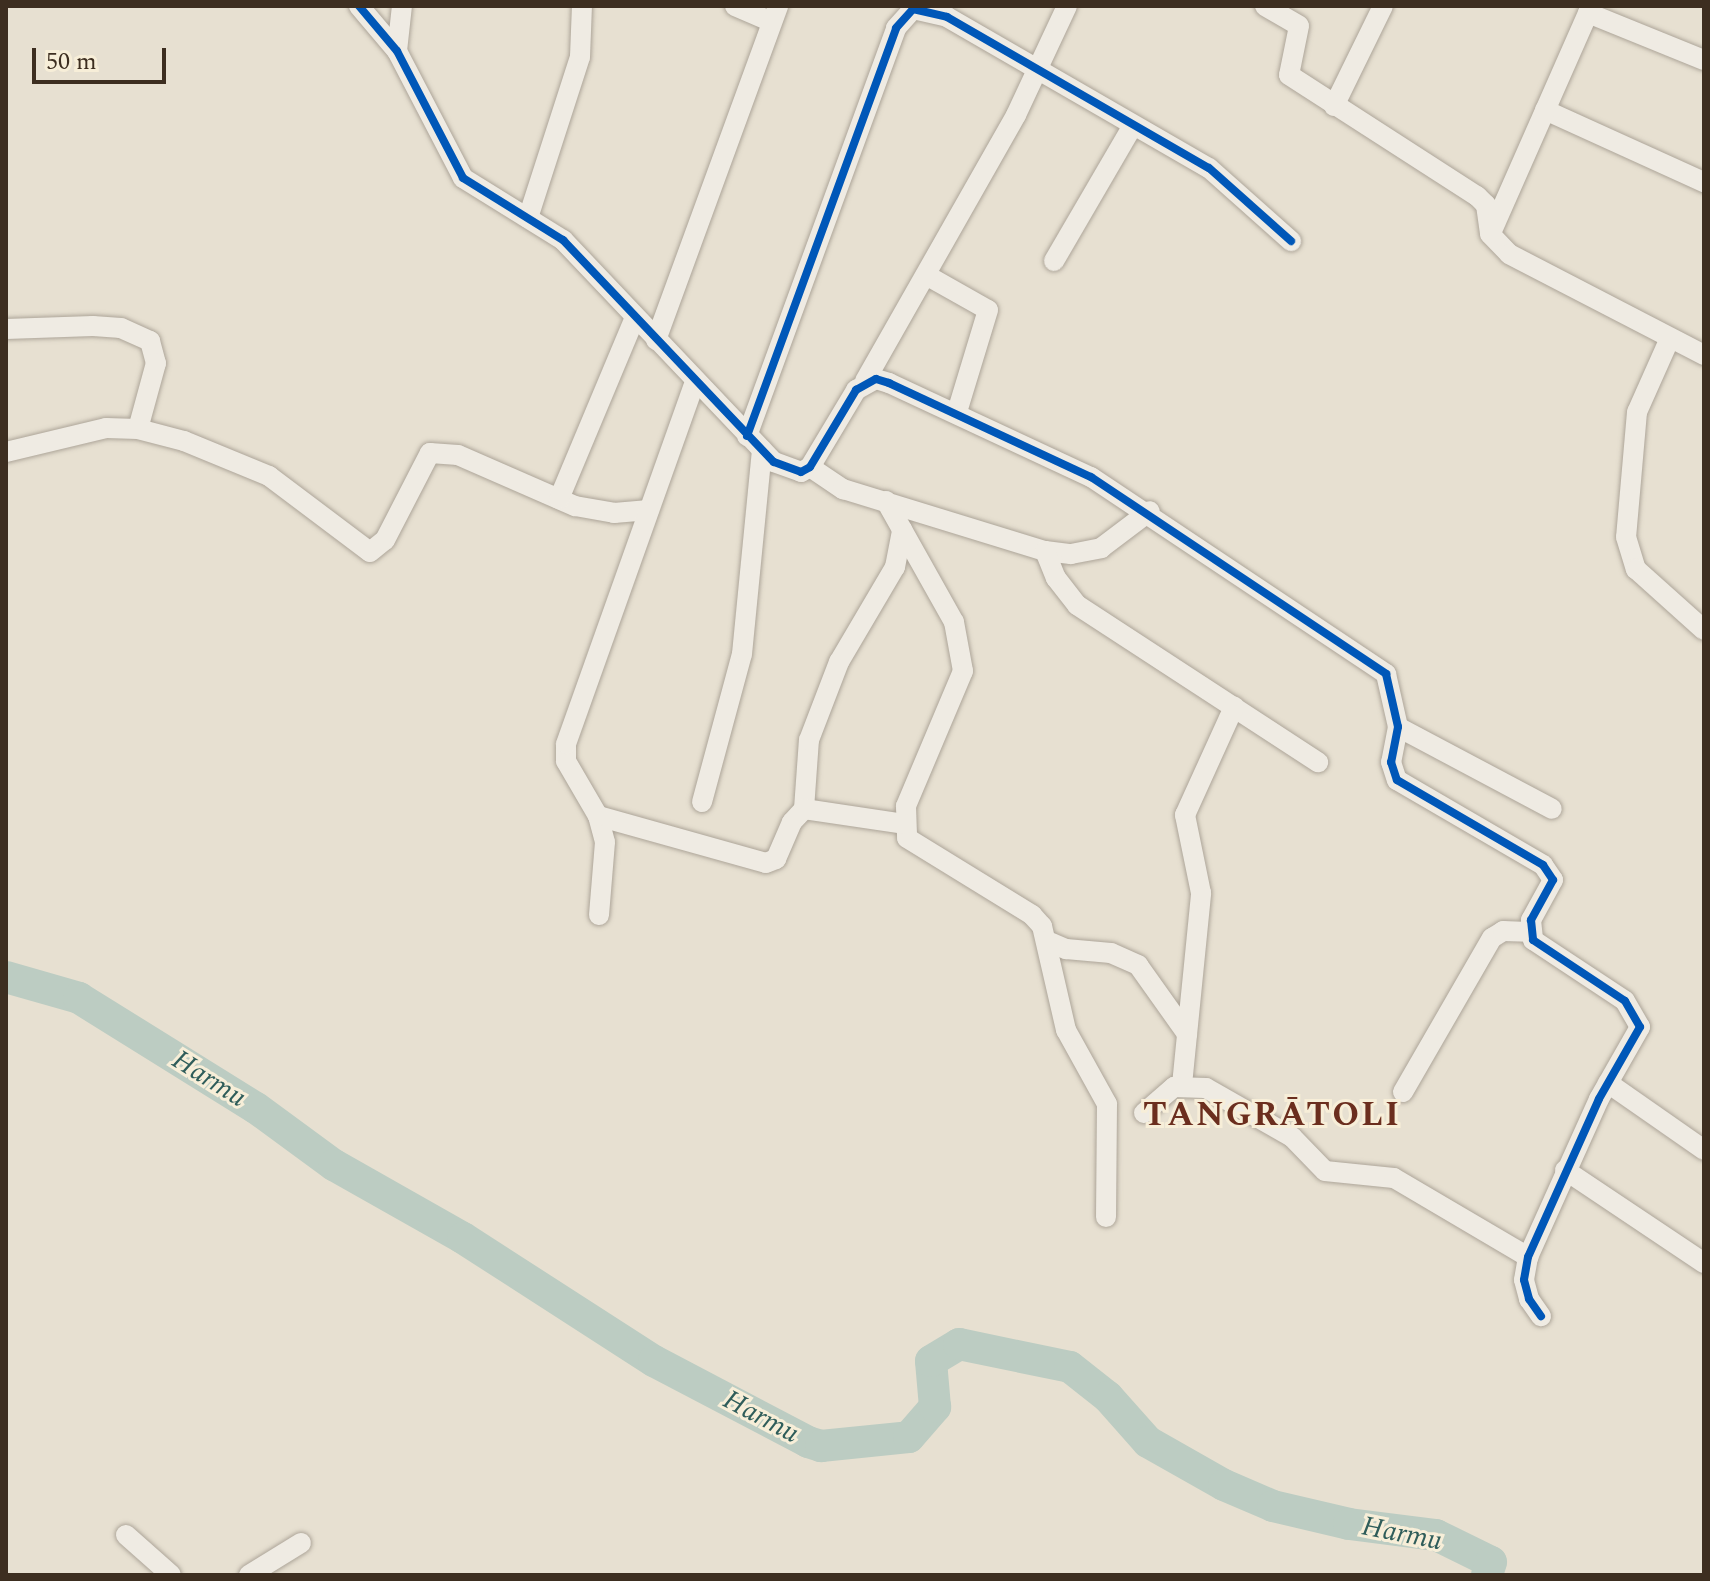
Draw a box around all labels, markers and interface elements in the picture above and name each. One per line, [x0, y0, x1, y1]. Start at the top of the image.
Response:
scale bar [36, 32, 170, 82]
text: 50 m [46, 44, 97, 80]
water label: Harmu [166, 1043, 252, 1115]
district label: TANGRĀTOLI [1143, 1096, 1401, 1136]
water label: Harmu [717, 1383, 805, 1451]
water label: Harmu [1359, 1510, 1445, 1558]

